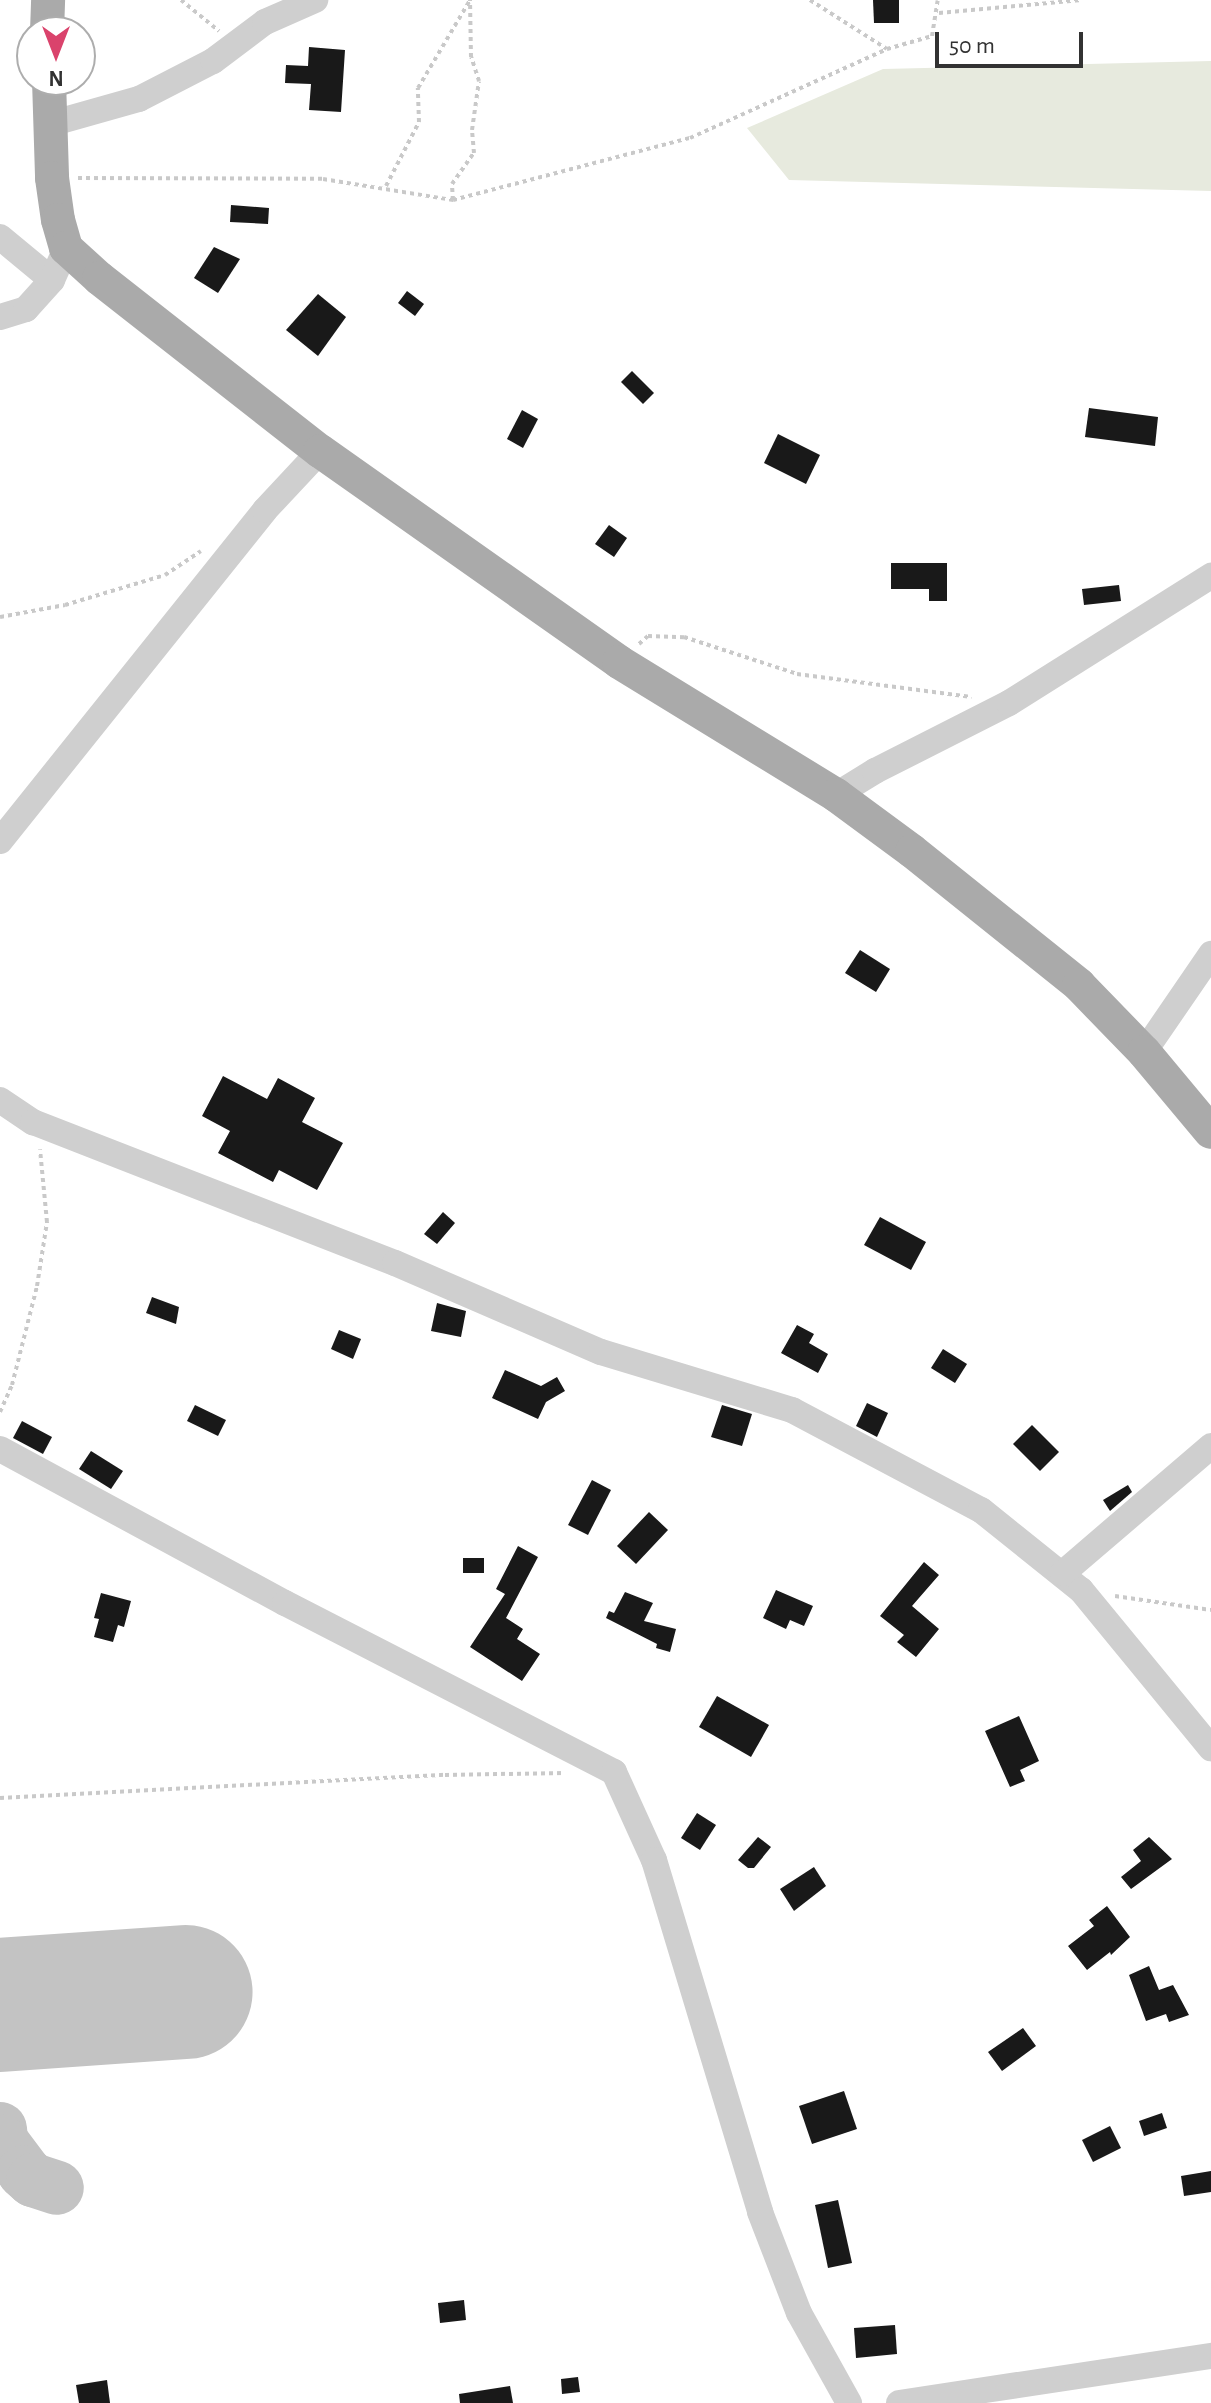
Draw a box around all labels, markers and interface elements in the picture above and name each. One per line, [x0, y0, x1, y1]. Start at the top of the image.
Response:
north arrow [16, 16, 96, 96]
scale bar [939, 16, 1087, 66]
text: 50 m [949, 34, 995, 58]
text: N [48, 67, 64, 89]

